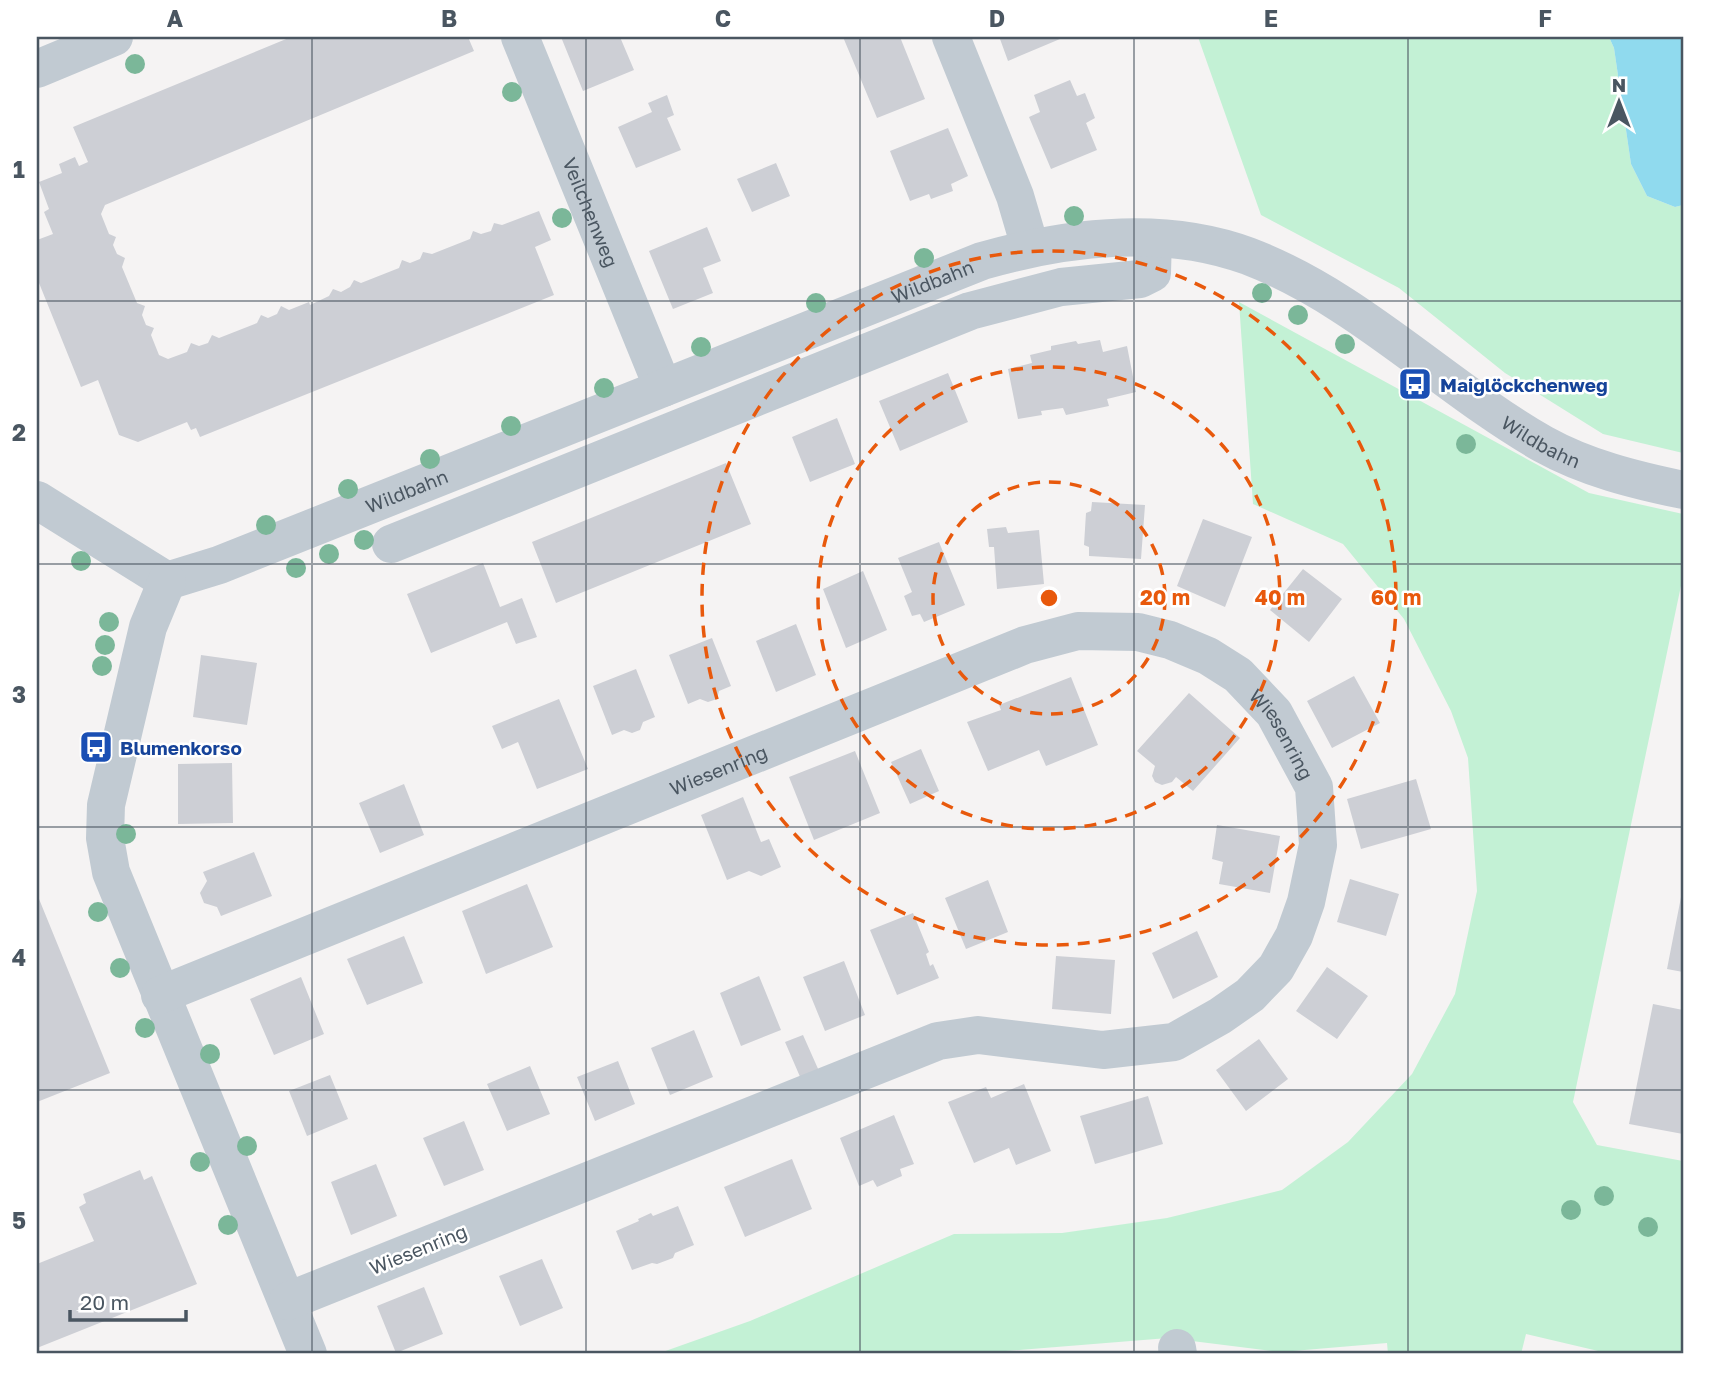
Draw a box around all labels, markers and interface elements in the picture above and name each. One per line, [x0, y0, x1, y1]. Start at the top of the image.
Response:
text: A [167, 4, 184, 32]
text: B [441, 4, 457, 32]
text: C [715, 4, 731, 32]
text: D [989, 4, 1005, 32]
text: E [1264, 4, 1278, 32]
text: F [1538, 4, 1552, 32]
north arrow [1584, 66, 1654, 136]
text: N [1612, 73, 1626, 96]
street label: Veilchenweg [559, 154, 624, 270]
text: 1 [13, 155, 25, 183]
street label: Wildbahn [888, 254, 977, 308]
bus stop icon: Maiglöckchenweg [1396, 365, 1434, 403]
place label: Maiglöckchenweg [1440, 373, 1608, 396]
street label: Wildbahn [1497, 410, 1584, 472]
text: 2 [12, 418, 26, 446]
street label: Wildbahn [362, 464, 451, 517]
text: 20 m [1140, 584, 1190, 610]
text: 40 m [1255, 584, 1305, 610]
text: 60 m [1371, 584, 1421, 610]
centre of rings [1037, 586, 1061, 610]
text: 3 [12, 680, 26, 708]
street label: Wiesenring [1245, 684, 1319, 783]
bus stop icon: Blumenkorso [77, 728, 115, 766]
place label: Blumenkorso [120, 736, 242, 759]
street label: Wiesenring [666, 739, 770, 799]
text: 4 [12, 943, 26, 971]
text: 5 [12, 1206, 26, 1234]
street label: Wiesenring [366, 1219, 470, 1279]
scale bar [70, 1279, 186, 1323]
text: 20 m [80, 1289, 129, 1315]

